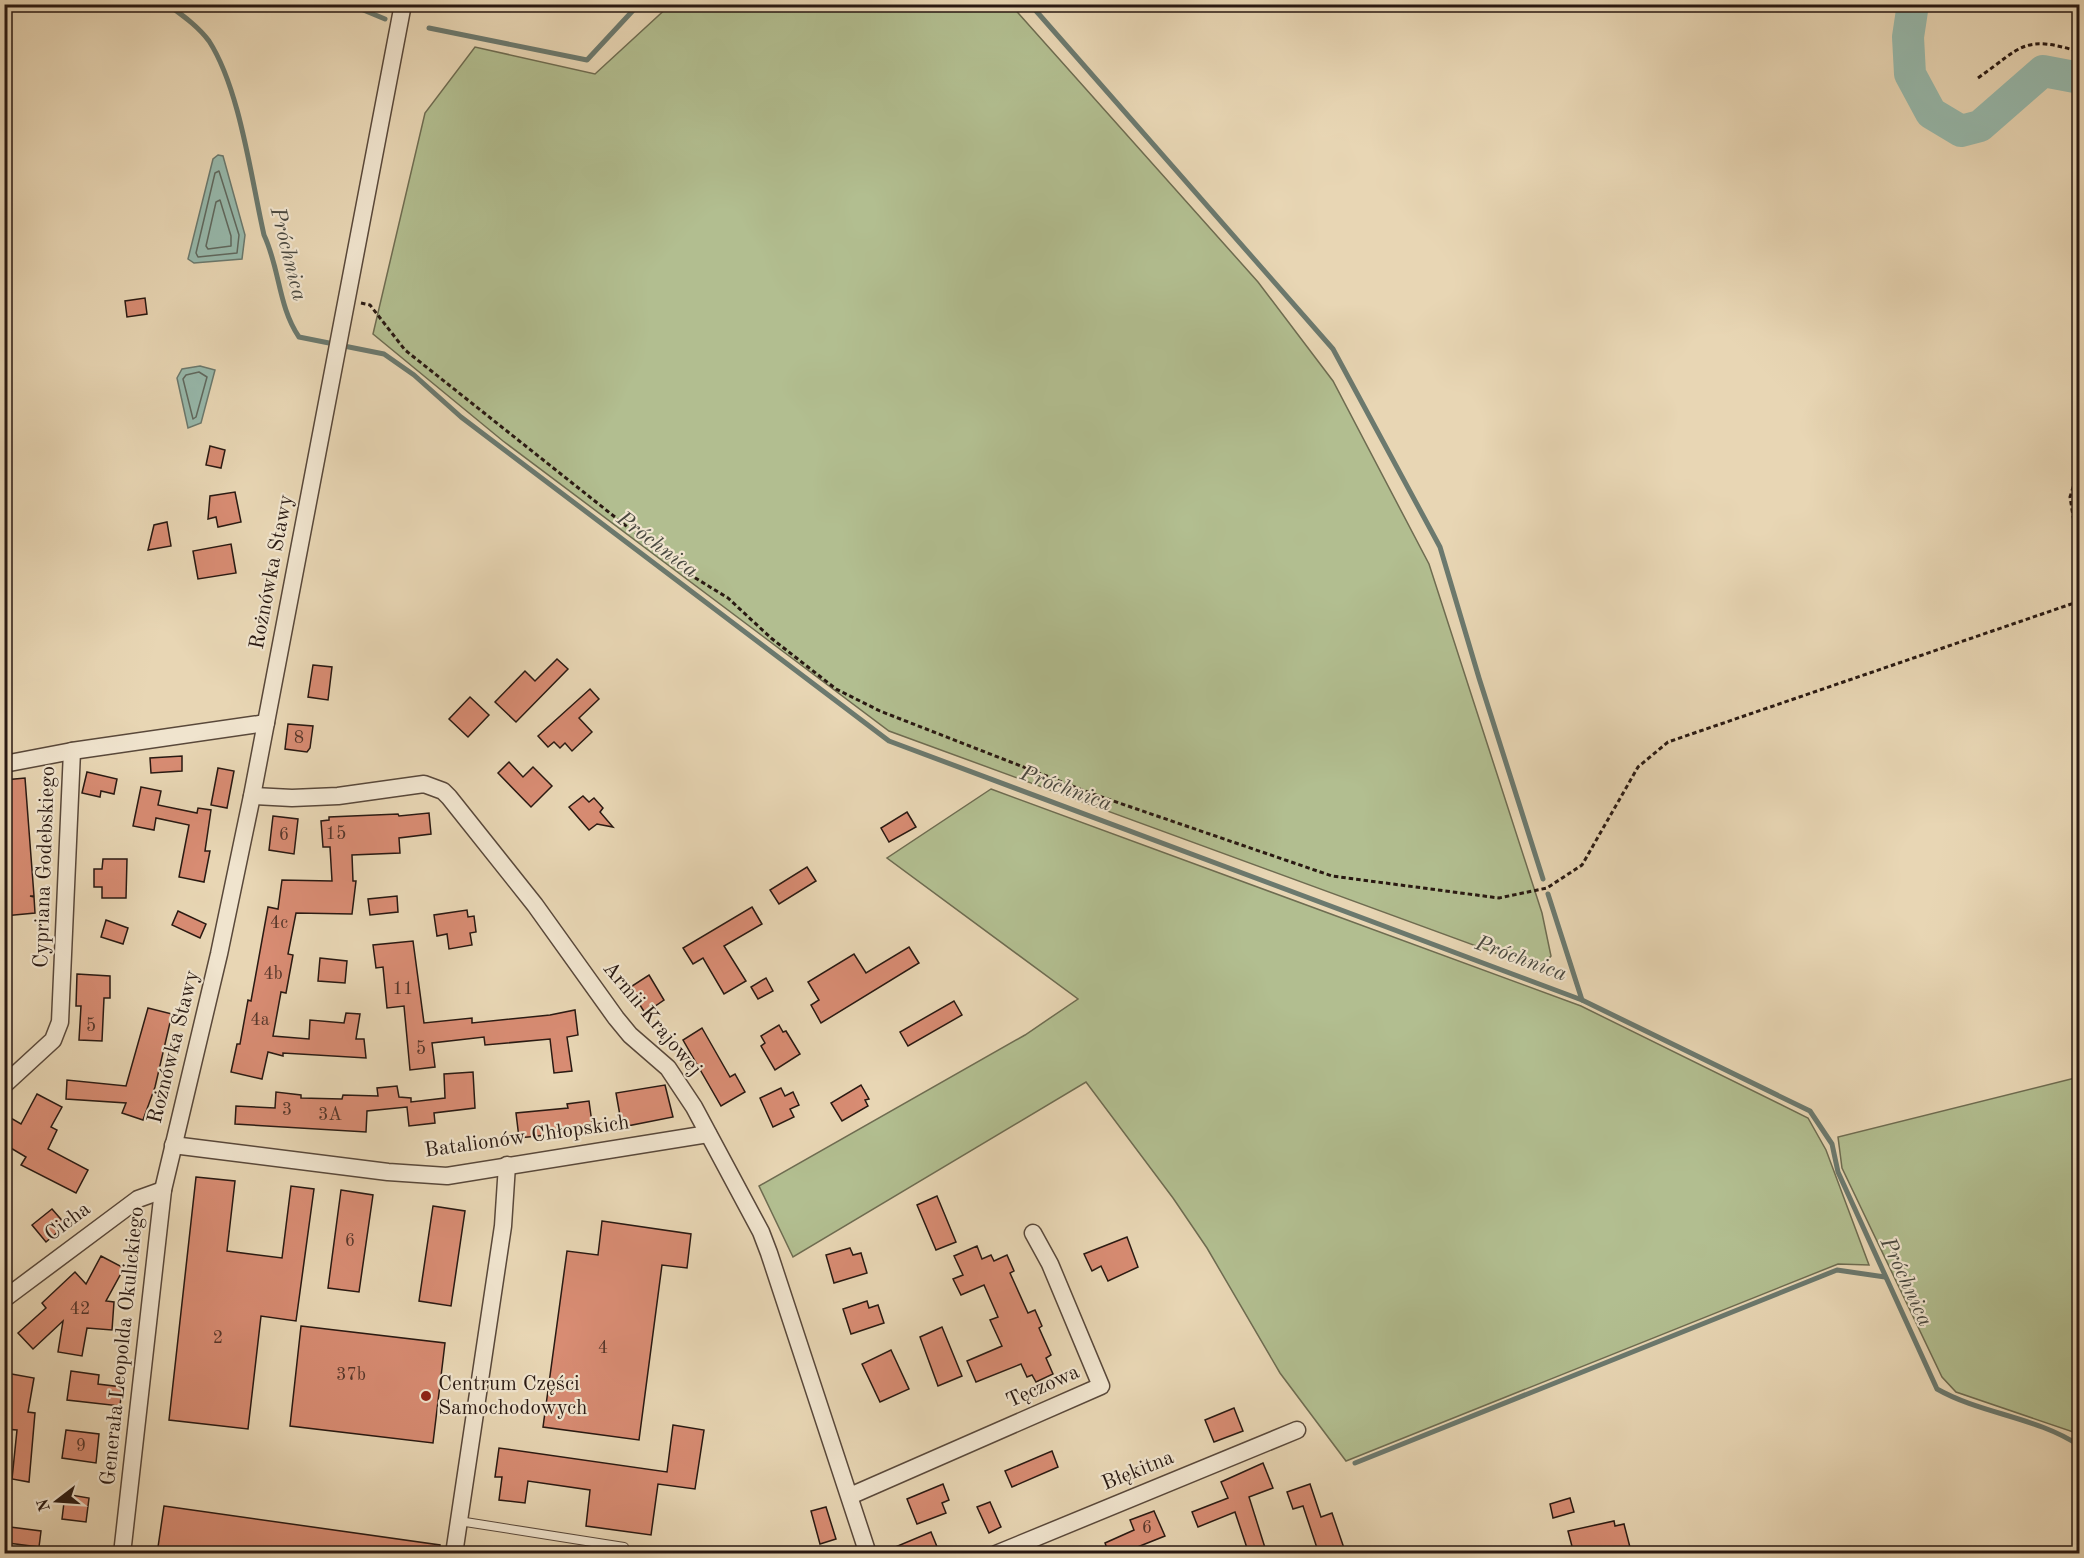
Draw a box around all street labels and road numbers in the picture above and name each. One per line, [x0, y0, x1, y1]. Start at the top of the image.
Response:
street label: Rożnówka Stawy [247, 493, 297, 651]
street label: Cypriana Godebskiego [31, 766, 59, 968]
street label: Armii Krajowej [598, 958, 706, 1080]
street label: Rożnówka Stawy [145, 968, 203, 1126]
street label: Batalionów Chłopskich [423, 1112, 631, 1162]
street label: Cicha [41, 1198, 95, 1246]
street label: Generała Leopolda Okulickiego [98, 1205, 148, 1487]
street label: Tęczowa [1003, 1362, 1083, 1412]
street label: Błękitna [1099, 1447, 1177, 1495]

